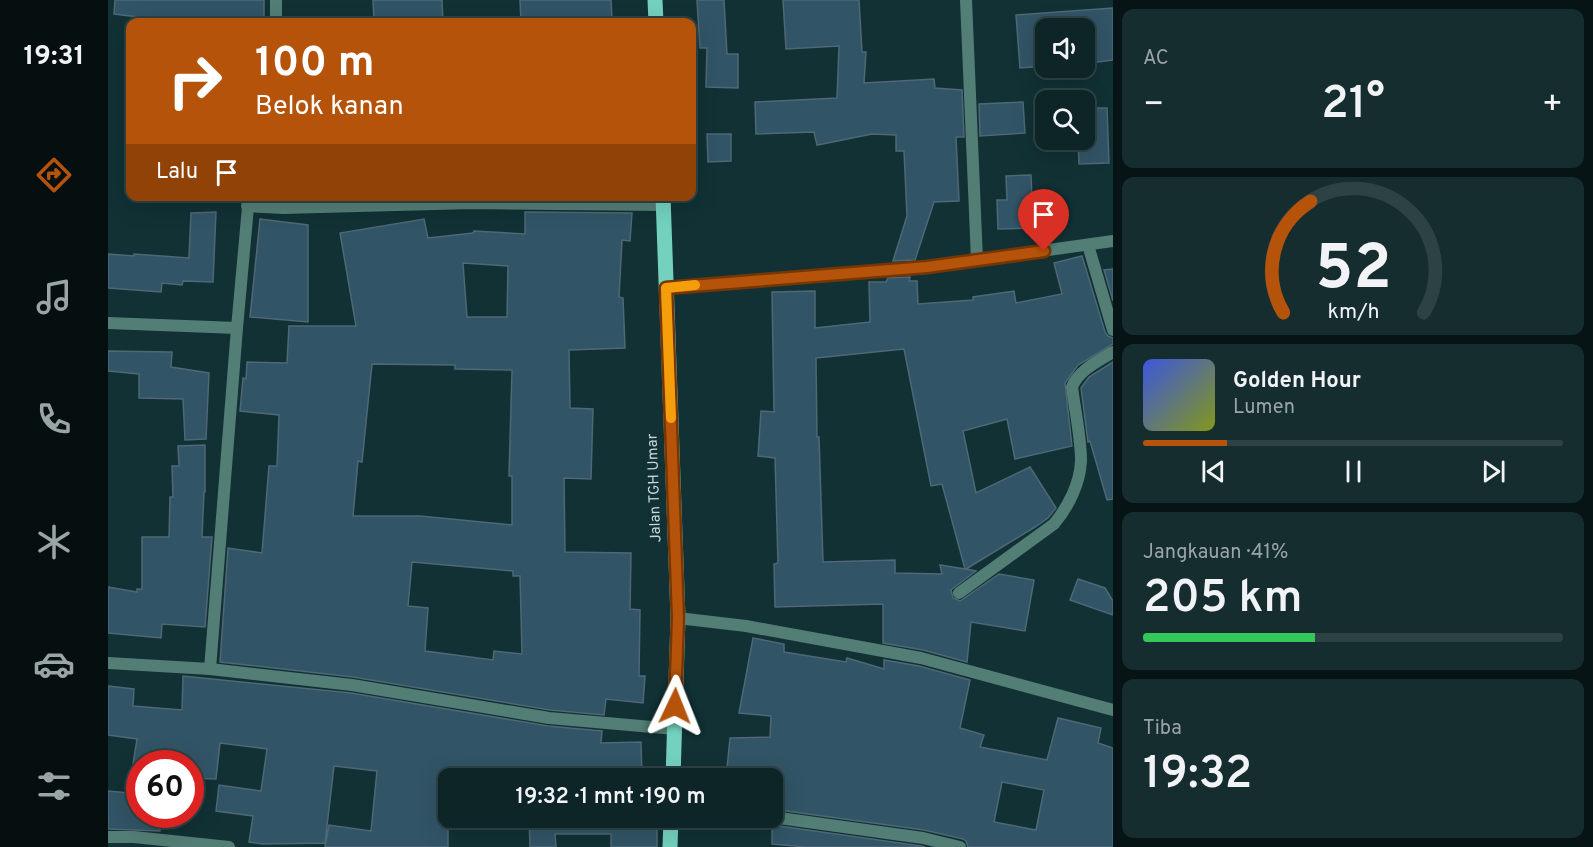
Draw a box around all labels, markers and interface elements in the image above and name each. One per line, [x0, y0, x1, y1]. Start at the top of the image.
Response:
map controls [1035, 18, 1095, 150]
button: sound [1035, 18, 1095, 78]
text: 100 m [255, 38, 374, 91]
text: 19:31 [24, 40, 84, 74]
icon: right [156, 42, 234, 120]
text: AC [1143, 46, 1169, 72]
text: 21° [1321, 77, 1385, 134]
text: − [1143, 85, 1164, 127]
text: + [1542, 85, 1563, 127]
text: Belok kanan [255, 90, 404, 124]
button: search [1035, 90, 1095, 150]
icon: directions [33, 154, 75, 196]
icon: arrive [210, 156, 243, 189]
text: Lalu [156, 159, 198, 186]
pin [1018, 189, 1069, 251]
icon: arrive [1027, 198, 1060, 231]
text: 52 [1315, 232, 1391, 311]
icon: music [33, 276, 75, 318]
text: km/h [1327, 299, 1379, 326]
text: Golden Hour [1233, 368, 1361, 395]
text: Lumen [1233, 395, 1295, 421]
icon: phone [33, 398, 75, 440]
street label: Jalan TGH Umar [644, 433, 666, 543]
icon: previous [1197, 455, 1230, 488]
icon: pause [1337, 455, 1370, 488]
icon: next [1477, 455, 1510, 488]
icon: climate [33, 521, 75, 563]
text: Jangkauan · 41% [1143, 540, 1288, 566]
text: 205 km [1143, 571, 1302, 628]
icon: car [33, 643, 75, 685]
position arrow [643, 674, 707, 738]
text: Tiba [1143, 716, 1182, 742]
text: 19:32 [1143, 747, 1252, 804]
speed limit sign: 60 [126, 750, 204, 828]
icon: filters [33, 765, 75, 807]
text: 19:32 · 1 mnt · 190 m [516, 784, 706, 811]

